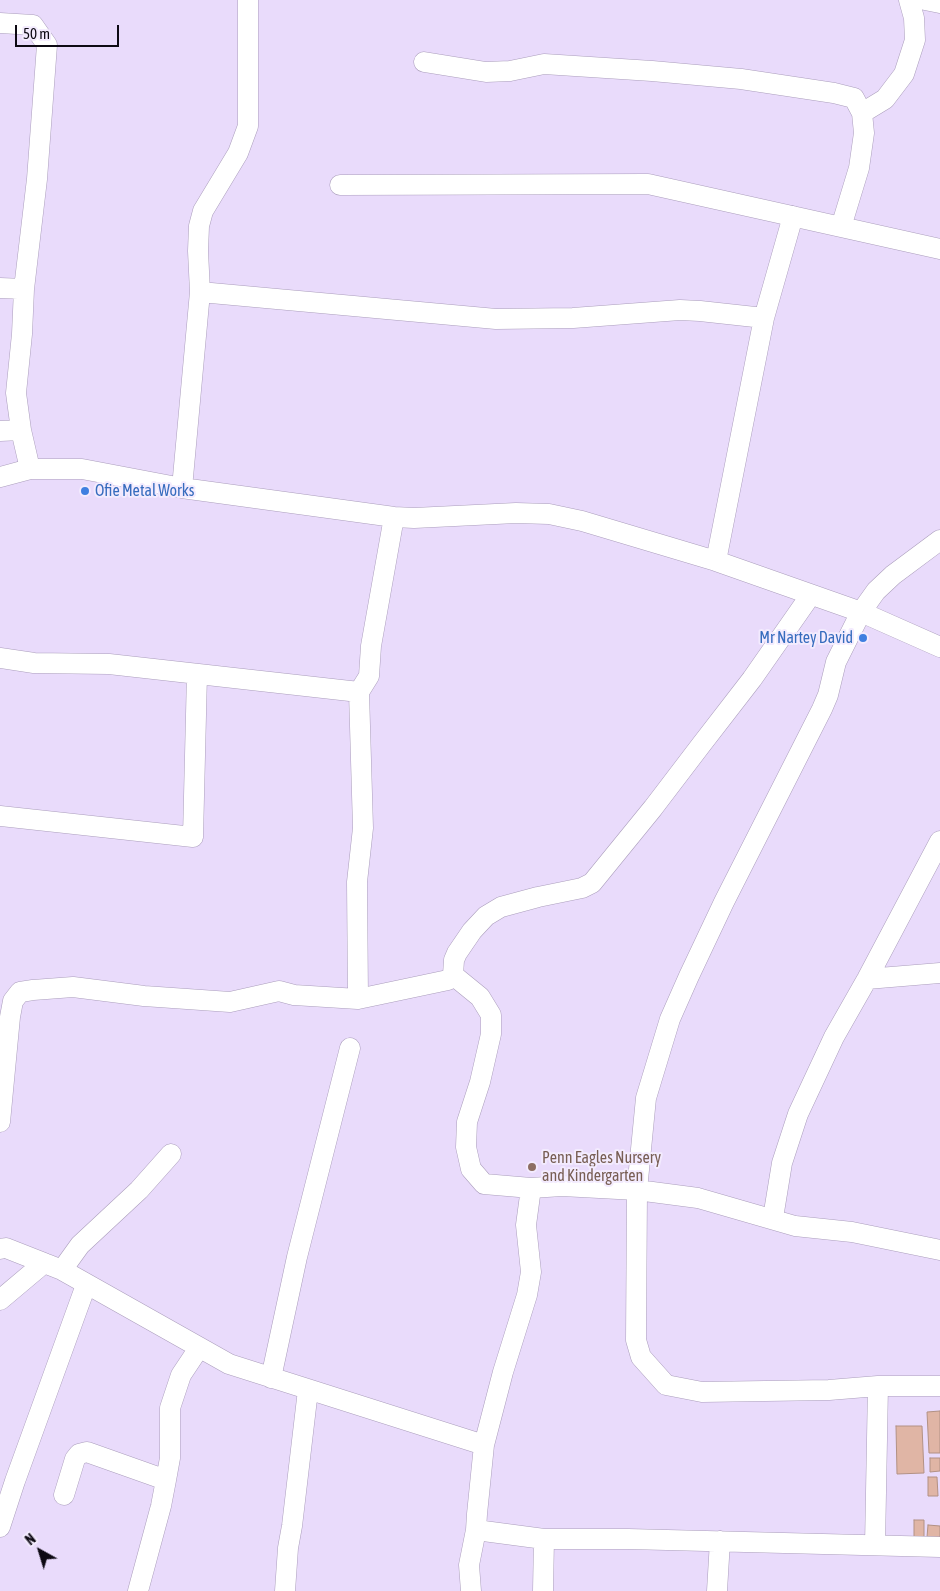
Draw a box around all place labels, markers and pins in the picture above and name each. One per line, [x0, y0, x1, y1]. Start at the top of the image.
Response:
place label: Ofie Metal Works [95, 481, 194, 501]
marker: Ofie Metal Works [79, 485, 91, 497]
place label: Mr Nartey David [759, 628, 853, 648]
marker: Mr Nartey David [857, 632, 869, 644]
place label: Penn Eagles Nursery and Kindergarten [542, 1148, 661, 1186]
marker: Penn Eagles Nursery and Kindergarten [526, 1161, 538, 1173]

